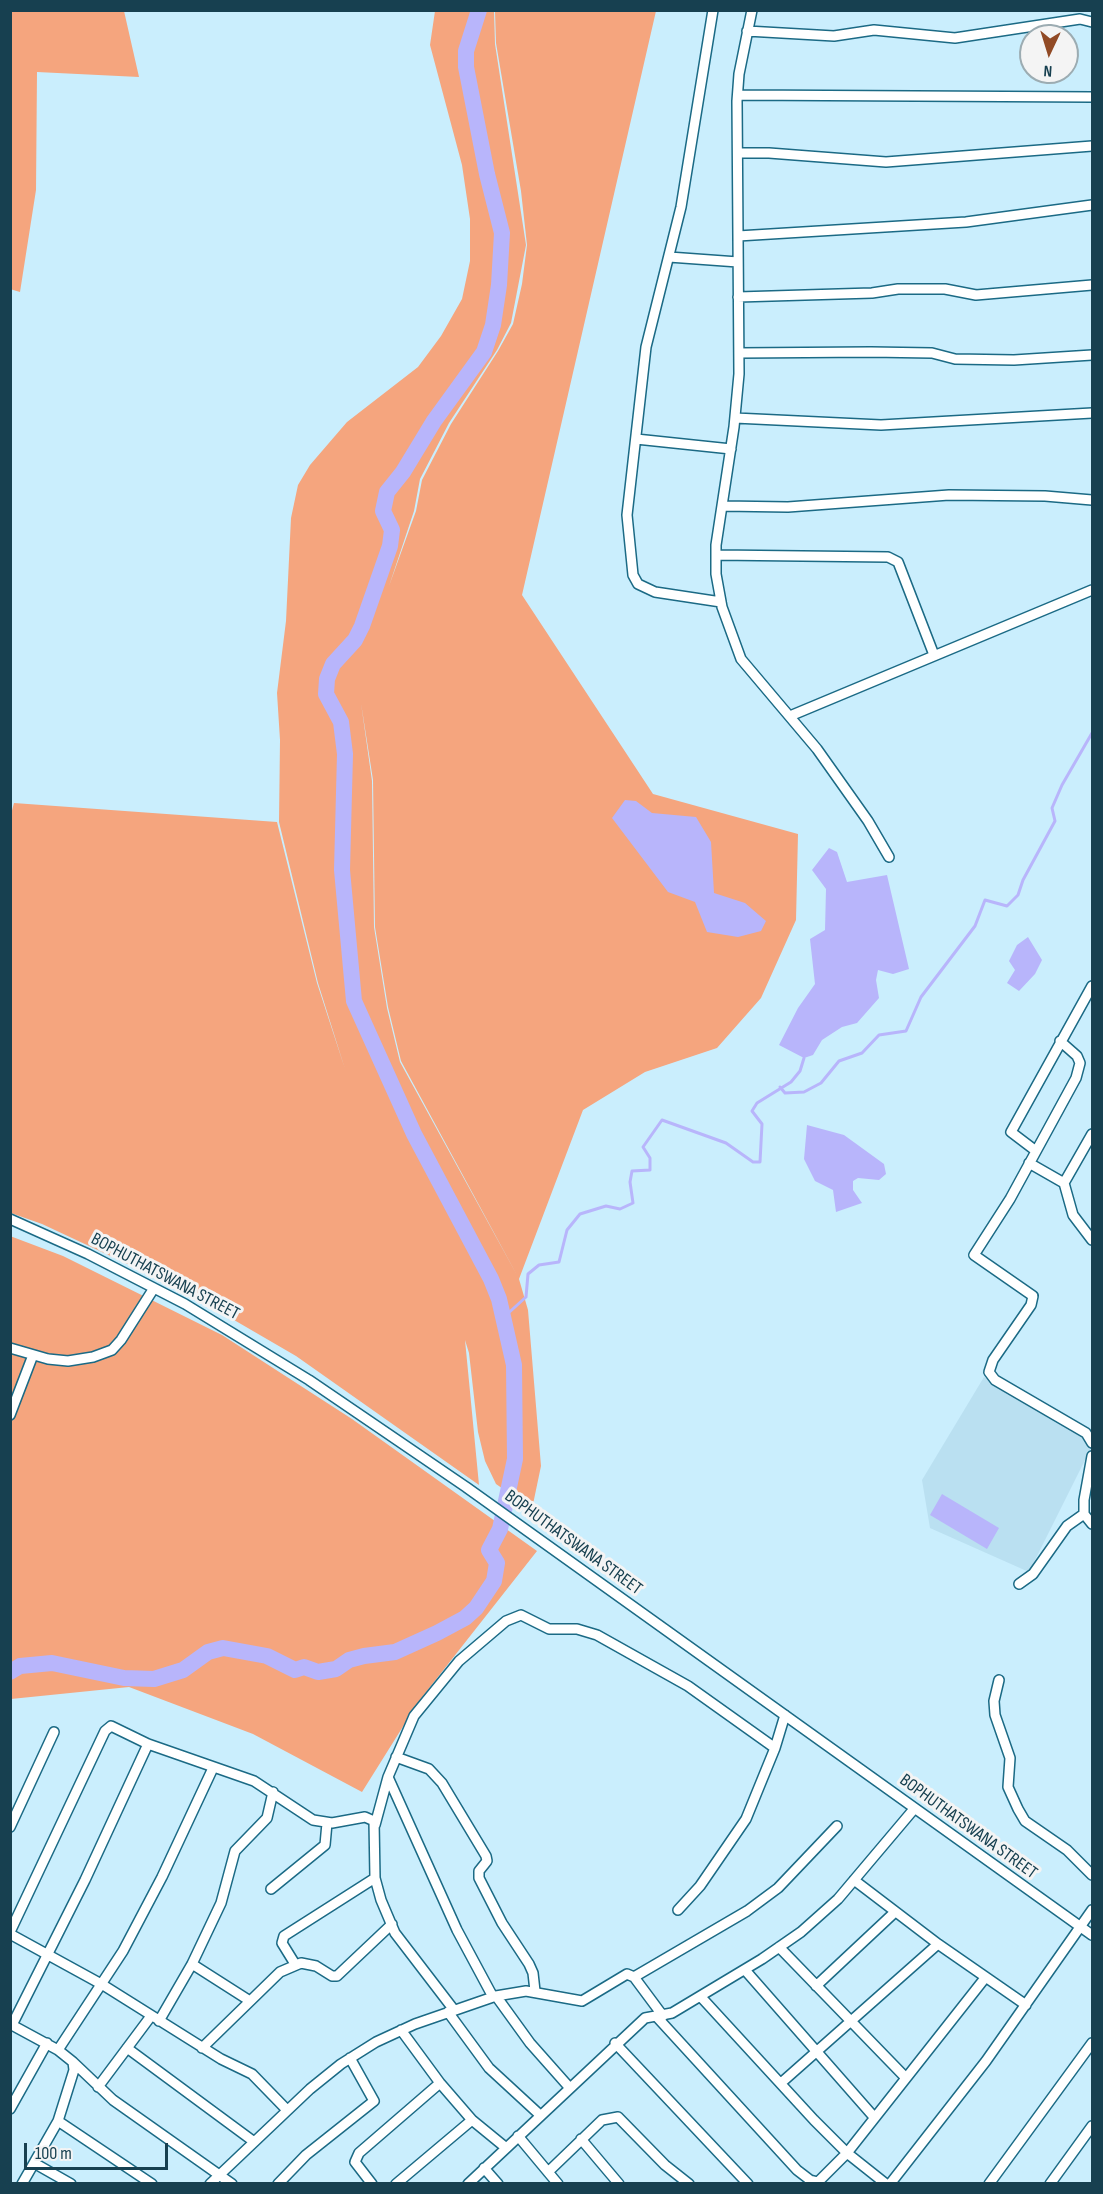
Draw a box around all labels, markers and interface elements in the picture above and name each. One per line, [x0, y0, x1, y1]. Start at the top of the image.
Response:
north arrow [1019, 24, 1079, 84]
text: N [1043, 61, 1053, 80]
street label: BOPHUTHATSWANA STREET [87, 1229, 243, 1325]
street label: BOPHUTHATSWANA STREET [500, 1486, 646, 1600]
street label: BOPHUTHATSWANA STREET [895, 1770, 1041, 1884]
scale bar [27, 2131, 171, 2169]
text: 100 m [35, 2143, 72, 2164]

